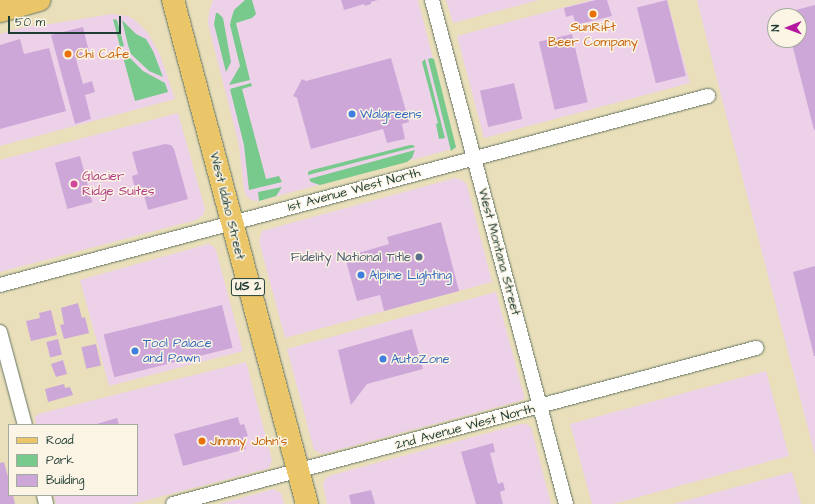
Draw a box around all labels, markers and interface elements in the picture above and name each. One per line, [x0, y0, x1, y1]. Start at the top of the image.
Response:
scale bar [10, 8, 123, 34]
north arrow [767, 8, 807, 48]
marker: SunRift Beer Company [588, 9, 598, 19]
text: 50 m [15, 14, 45, 31]
place label: SunRift Beer Company [548, 20, 638, 51]
text: N [768, 25, 783, 32]
place label: Chi Cafe [76, 46, 129, 62]
marker: Chi Cafe [63, 49, 73, 59]
place label: Walgreens [360, 106, 422, 122]
marker: Walgreens [347, 109, 357, 119]
street label: West Idaho Street [206, 150, 248, 262]
street label: 1st Avenue West North [286, 165, 422, 215]
place label: Glacier Ridge Suites [82, 169, 155, 200]
marker: Glacier Ridge Suites [69, 179, 79, 189]
street label: West Montana Street [474, 187, 524, 317]
place label: Fidelity National Title [291, 249, 411, 265]
marker: Fidelity National Title [414, 252, 424, 262]
place label: Alpine Lighting [369, 267, 452, 283]
marker: Alpine Lighting [356, 270, 366, 280]
road number: US 2 [230, 277, 266, 297]
place label: Tool Palace and Pawn [143, 336, 212, 367]
marker: Tool Palace and Pawn [130, 346, 140, 356]
place label: AutoZone [391, 351, 450, 367]
marker: AutoZone [378, 354, 388, 364]
street label: 2nd Avenue West North [394, 401, 536, 453]
legend [8, 424, 138, 496]
text: Road [46, 432, 74, 449]
place label: Jimmy John's [210, 433, 287, 449]
marker: Jimmy John's [197, 436, 207, 446]
text: Park [46, 452, 74, 469]
text: Building [46, 472, 84, 489]

